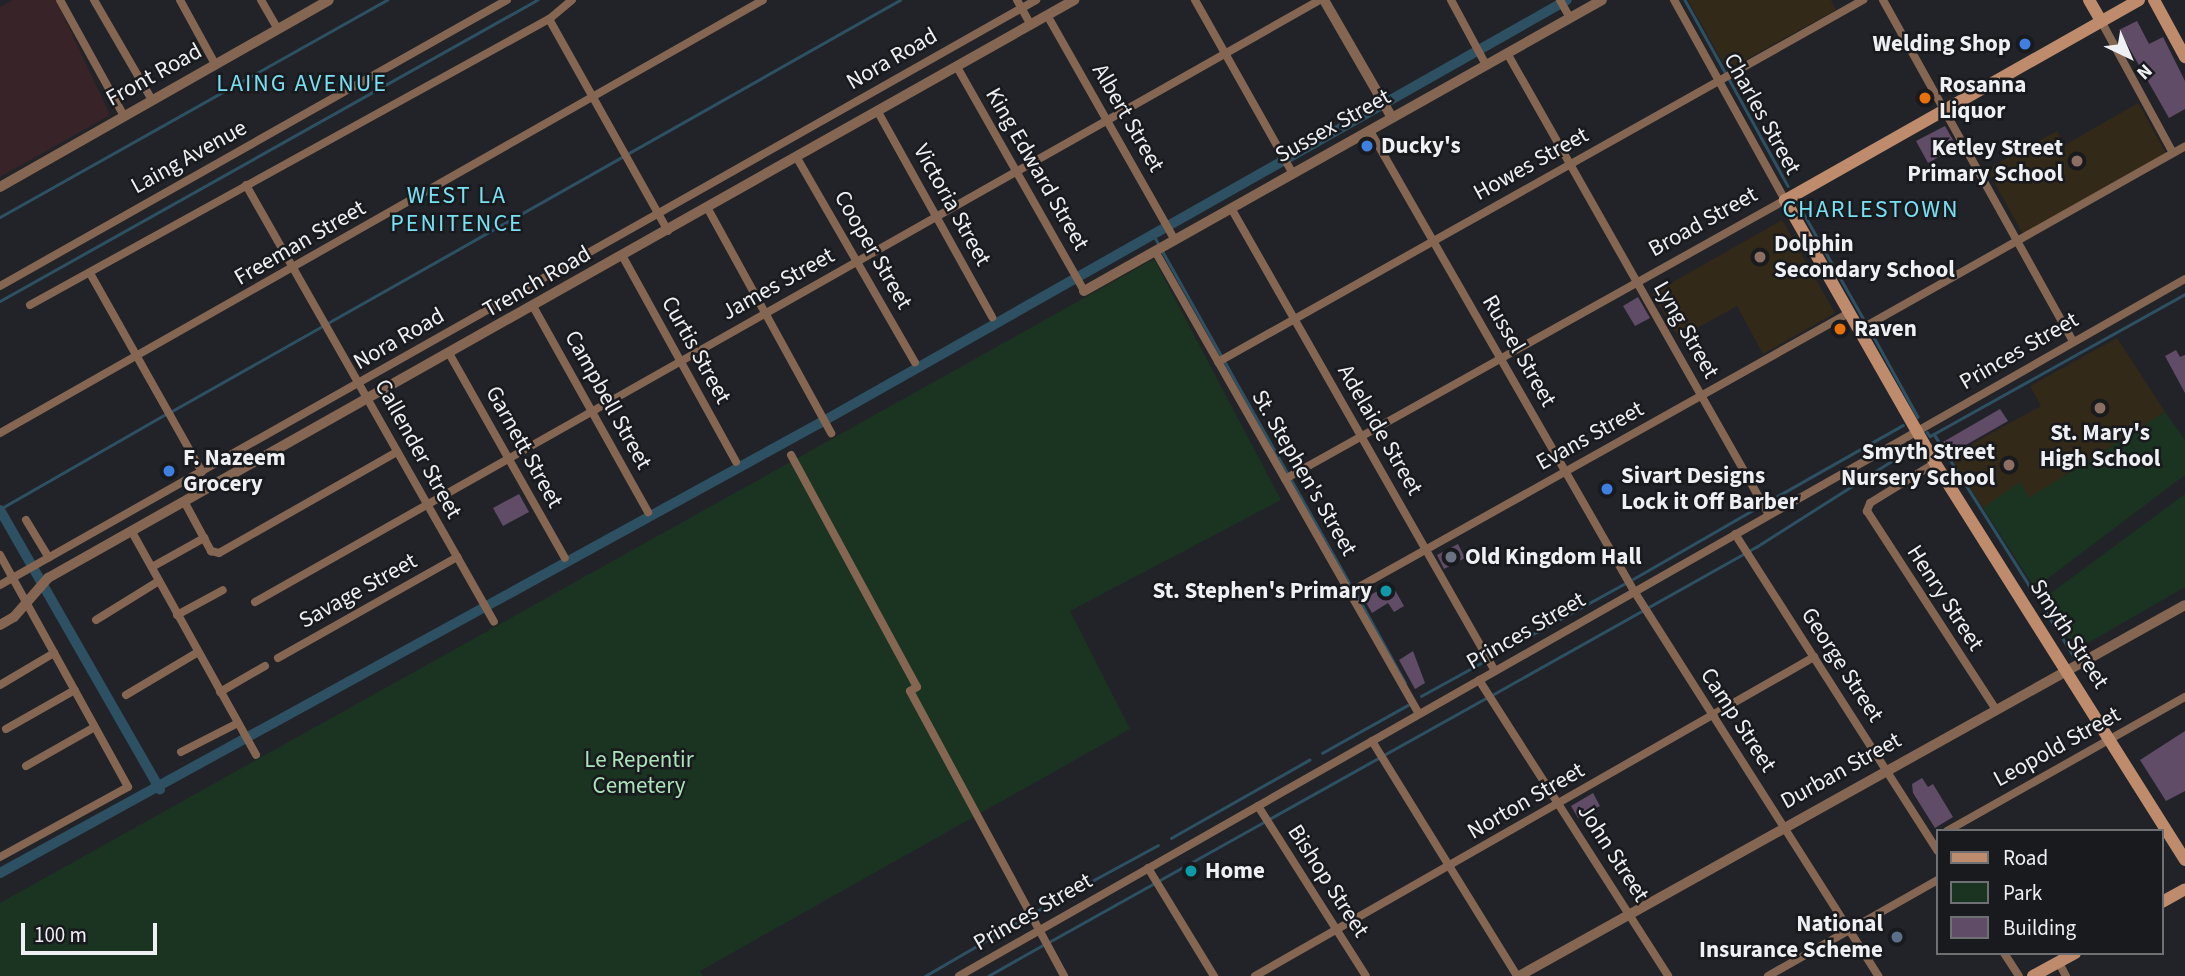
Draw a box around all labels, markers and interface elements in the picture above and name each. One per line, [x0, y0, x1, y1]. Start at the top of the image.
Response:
north arrow [2094, 21, 2164, 91]
street label: Nora Road [842, 22, 942, 96]
place label: Welding Shop [1872, 30, 2011, 58]
marker: Welding Shop [2017, 36, 2033, 52]
street label: Front Road [101, 37, 207, 113]
street label: Charles Street [1717, 49, 1807, 179]
text: N [2130, 57, 2158, 86]
street label: Albert Street [1086, 59, 1170, 177]
district label: LAING AVENUE [218, 70, 386, 98]
place label: Rosanna Liquor [1939, 71, 2026, 125]
street label: King Edward Street [979, 83, 1095, 255]
street label: Sussex Street [1270, 83, 1396, 169]
marker: Rosanna Liquor [1917, 90, 1933, 106]
street label: Laing Avenue [126, 114, 252, 200]
street label: Howes Street [1469, 121, 1593, 207]
place label: Ducky's [1381, 132, 1461, 160]
place label: Ketley Street Primary School [1907, 134, 2063, 188]
marker: Ducky's [1359, 138, 1375, 154]
street label: Victoria Street [907, 139, 997, 271]
marker: Ketley Street Primary School [2069, 153, 2085, 169]
street label: Broad Street [1644, 181, 1762, 263]
district label: WEST LA PENITENCE [391, 182, 523, 238]
street label: Cooper Street [828, 186, 918, 314]
street label: Freeman Street [229, 194, 371, 292]
district label: CHARLESTOWN [1784, 196, 1958, 224]
place label: Dolphin Secondary School [1774, 230, 1955, 284]
street label: Trench Road [478, 240, 596, 324]
street label: James Street [717, 242, 839, 326]
marker: Dolphin Secondary School [1752, 249, 1768, 265]
street label: Lyng Street [1647, 277, 1725, 383]
street label: Russel Street [1476, 290, 1562, 412]
street label: Curtis Street [655, 291, 737, 409]
street label: Nora Road [349, 302, 449, 376]
street label: Princes Street [1955, 306, 2083, 396]
place label: Raven [1854, 315, 1917, 343]
marker: Raven [1832, 321, 1848, 337]
street label: Campbell Street [558, 326, 658, 474]
street label: Adelaide Street [1332, 360, 1428, 500]
street label: Callender Street [368, 375, 468, 523]
street label: Garnett Street [479, 381, 569, 513]
street label: St. Stephen's Street [1245, 385, 1363, 561]
street label: Evans Street [1532, 395, 1648, 477]
marker: St. Mary's High School [2092, 400, 2108, 416]
place label: St. Mary's High School [2040, 419, 2160, 473]
place label: Smyth Street Nursery School [1841, 438, 1995, 492]
place label: F. Nazeem Grocery [183, 444, 286, 498]
marker: Smyth Street Nursery School [2001, 457, 2017, 473]
place label: Sivart Designs Lock it Off Barber [1621, 462, 1798, 516]
marker: F. Nazeem Grocery [161, 463, 177, 479]
marker: Sivart Designs Lock it Off Barber [1599, 481, 1615, 497]
street label: Henry Street [1901, 540, 1989, 656]
place label: Old Kingdom Hall [1465, 543, 1642, 571]
street label: Savage Street [294, 547, 422, 635]
marker: Old Kingdom Hall [1443, 549, 1459, 565]
street label: Smyth Street [2023, 574, 2115, 694]
place label: St. Stephen's Primary [1152, 577, 1372, 605]
marker: St. Stephen's Primary [1378, 583, 1394, 599]
street label: Princes Street [1462, 586, 1590, 676]
street label: George Street [1795, 603, 1889, 727]
street label: Camp Street [1694, 663, 1782, 777]
street label: Leopold Street [1989, 701, 2125, 793]
street label: Durban Street [1776, 727, 1906, 815]
park label: Le Repentir Cemetery [584, 746, 694, 800]
street label: Norton Street [1463, 757, 1589, 845]
street label: John Street [1571, 799, 1655, 907]
street label: Bishop Street [1281, 819, 1375, 943]
legend [1937, 829, 2164, 955]
text: Road [2003, 843, 2048, 873]
place label: Home [1205, 857, 1265, 885]
marker: Home [1183, 863, 1199, 879]
street label: Princes Street [969, 867, 1097, 957]
text: Park [2003, 878, 2042, 908]
scale bar [24, 909, 161, 953]
place label: National Insurance Scheme [1699, 910, 1883, 964]
text: Building [2003, 913, 2076, 943]
text: 100 m [34, 920, 87, 950]
marker: National Insurance Scheme [1889, 929, 1905, 945]

